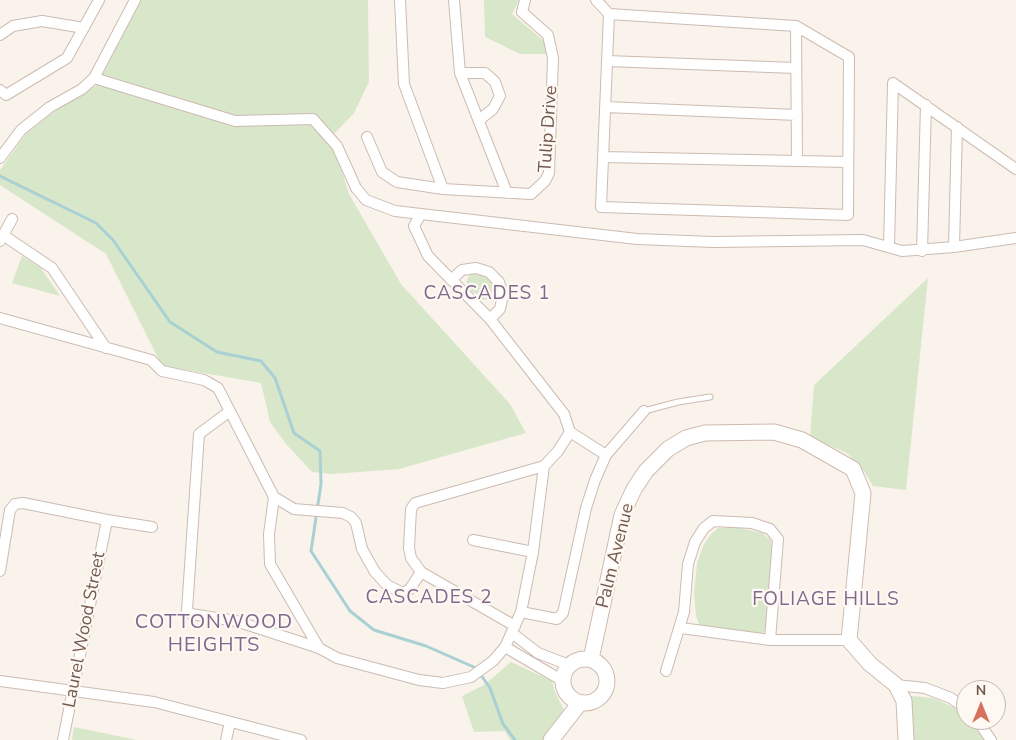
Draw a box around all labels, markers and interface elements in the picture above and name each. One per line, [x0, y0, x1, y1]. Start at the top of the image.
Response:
street label: Tulip Drive [535, 85, 563, 173]
district label: CASCADES 1 [422, 283, 552, 305]
street label: Palm Avenue [593, 501, 639, 611]
street label: Laurel Wood Street [59, 550, 111, 710]
district label: CASCADES 2 [364, 587, 494, 609]
district label: FOLIAGE HILLS [751, 589, 901, 611]
district label: COTTONWOOD HEIGHTS [134, 611, 294, 658]
north arrow [956, 680, 1006, 730]
text: N [976, 681, 986, 700]

